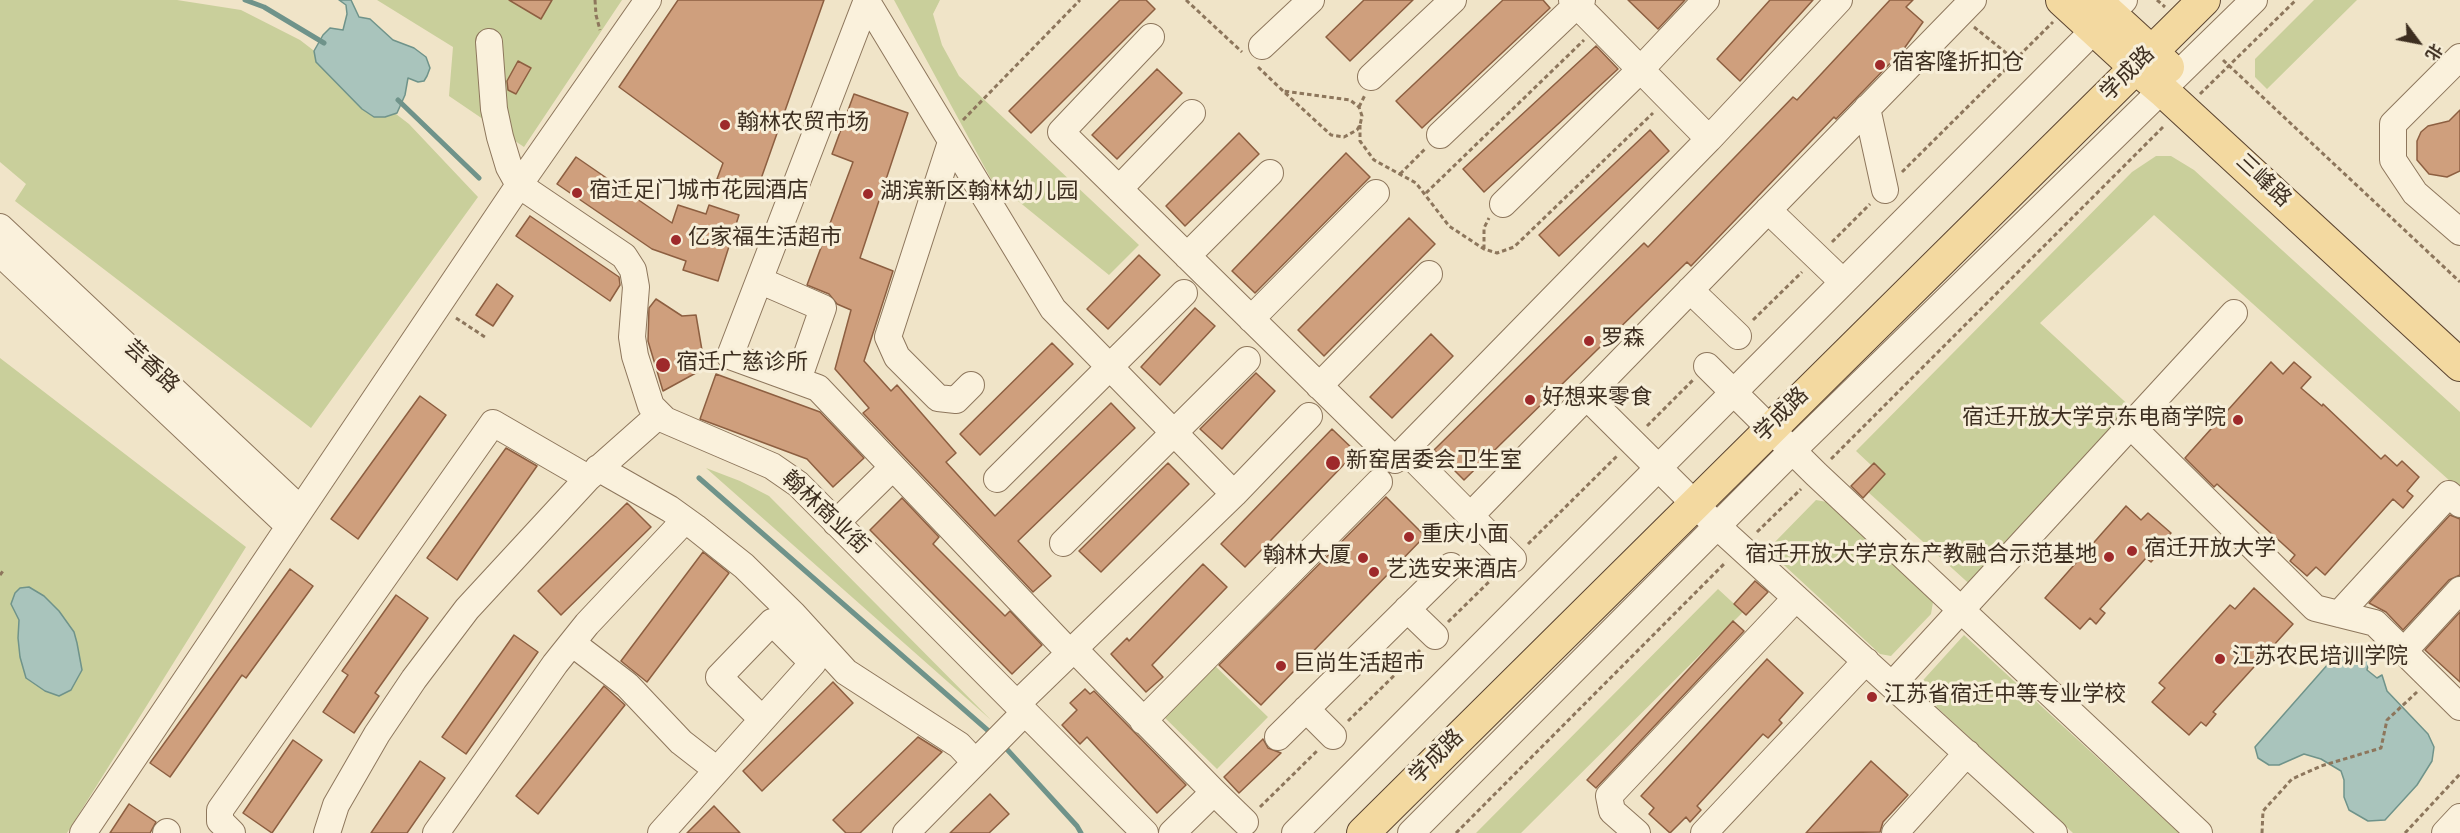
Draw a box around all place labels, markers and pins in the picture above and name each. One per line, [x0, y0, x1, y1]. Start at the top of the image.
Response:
place label: 宿客隆折扣仓 [1892, 52, 2024, 78]
marker: 宿客隆折扣仓 [1873, 58, 1887, 72]
place label: 翰林农贸市场 [737, 112, 869, 138]
marker: 翰林农贸市场 [718, 118, 732, 132]
place label: 宿迁足门城市花园酒店 [589, 180, 809, 206]
place label: 湖滨新区翰林幼儿园 [880, 181, 1078, 207]
marker: 宿迁足门城市花园酒店 [570, 186, 584, 200]
marker: 湖滨新区翰林幼儿园 [861, 187, 875, 201]
place label: 亿家福生活超市 [688, 227, 842, 253]
marker: 亿家福生活超市 [669, 233, 683, 247]
place label: 罗森 [1601, 328, 1645, 354]
marker: 罗森 [1582, 334, 1596, 348]
place label: 宿迁广慈诊所 [676, 352, 808, 378]
marker: 宿迁广慈诊所 [654, 356, 672, 374]
place label: 好想来零食 [1542, 387, 1652, 413]
marker: 好想来零食 [1523, 393, 1537, 407]
place label: 宿迁开放大学京东电商学院 [1962, 407, 2226, 433]
marker: 宿迁开放大学京东电商学院 [2231, 413, 2245, 427]
place label: 新窑居委会卫生室 [1346, 450, 1522, 476]
marker: 新窑居委会卫生室 [1324, 454, 1342, 472]
place label: 重庆小面 [1421, 524, 1509, 550]
marker: 重庆小面 [1402, 530, 1416, 544]
place label: 宿迁开放大学 [2144, 538, 2276, 564]
place label: 宿迁开放大学京东产教融合示范基地 [1745, 544, 2097, 570]
marker: 宿迁开放大学 [2125, 544, 2139, 558]
place label: 翰林大厦 [1263, 545, 1351, 571]
marker: 宿迁开放大学京东产教融合示范基地 [2102, 550, 2116, 564]
marker: 翰林大厦 [1356, 551, 1370, 565]
place label: 艺选安来酒店 [1386, 559, 1518, 585]
marker: 艺选安来酒店 [1367, 565, 1381, 579]
place label: 江苏农民培训学院 [2232, 646, 2408, 672]
marker: 江苏农民培训学院 [2213, 652, 2227, 666]
place label: 巨尚生活超市 [1293, 653, 1425, 679]
marker: 巨尚生活超市 [1274, 659, 1288, 673]
place label: 江苏省宿迁中等专业学校 [1884, 684, 2126, 710]
marker: 江苏省宿迁中等专业学校 [1865, 690, 1879, 704]

